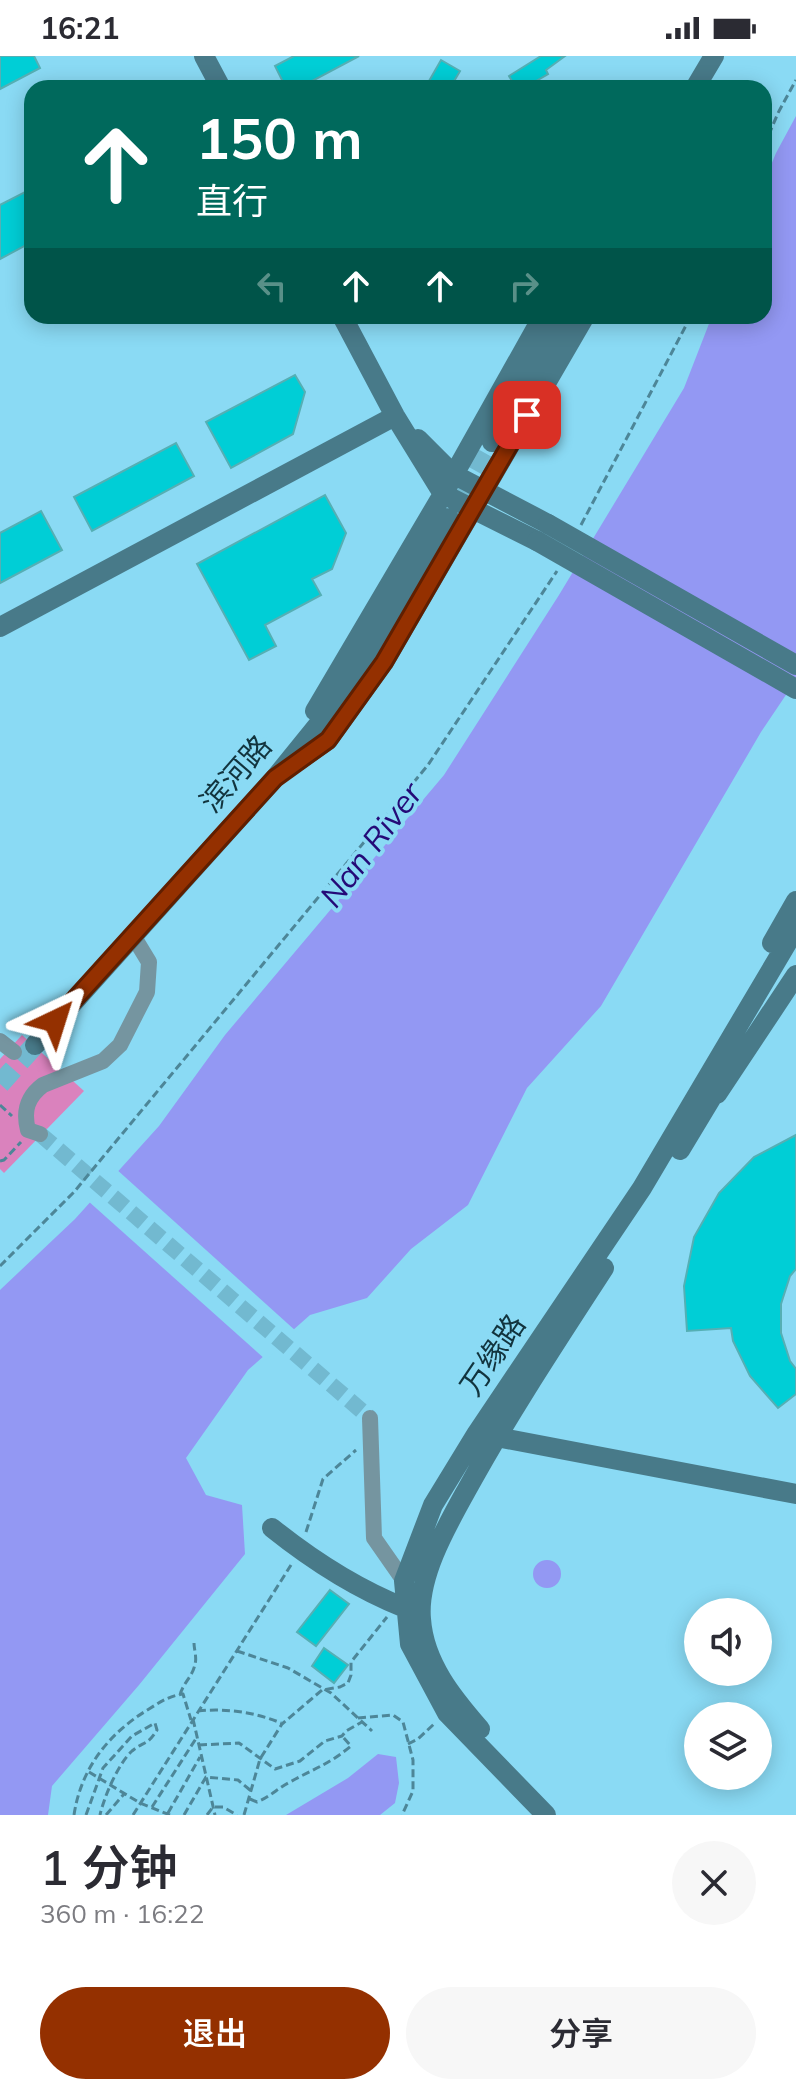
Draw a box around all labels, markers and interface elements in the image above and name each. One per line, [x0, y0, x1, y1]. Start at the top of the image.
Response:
text: 16:21 [40, 9, 119, 47]
text: 150 m [196, 103, 363, 173]
icon: ahead [64, 112, 168, 216]
text: 直行 [196, 178, 268, 223]
icon: left [250, 264, 294, 308]
icon: ahead [334, 264, 378, 308]
icon: ahead [418, 264, 462, 308]
icon: right [502, 264, 546, 308]
pin [493, 381, 561, 449]
icon: arrive [505, 393, 549, 437]
street label: 滨河路 [191, 727, 279, 820]
water label: Nan River [310, 773, 431, 915]
position arrow [13, 979, 97, 1063]
street label: 万缘路 [451, 1307, 533, 1402]
map controls [684, 1598, 772, 1790]
button: sound [684, 1598, 772, 1686]
button: layers [684, 1702, 772, 1790]
text: 1 分钟 [40, 1837, 178, 1897]
button: close [672, 1841, 756, 1925]
text: 360 m · 16:22 [40, 1897, 204, 1930]
button: 退出 [40, 1987, 390, 2079]
button: 分享 [406, 1987, 756, 2079]

